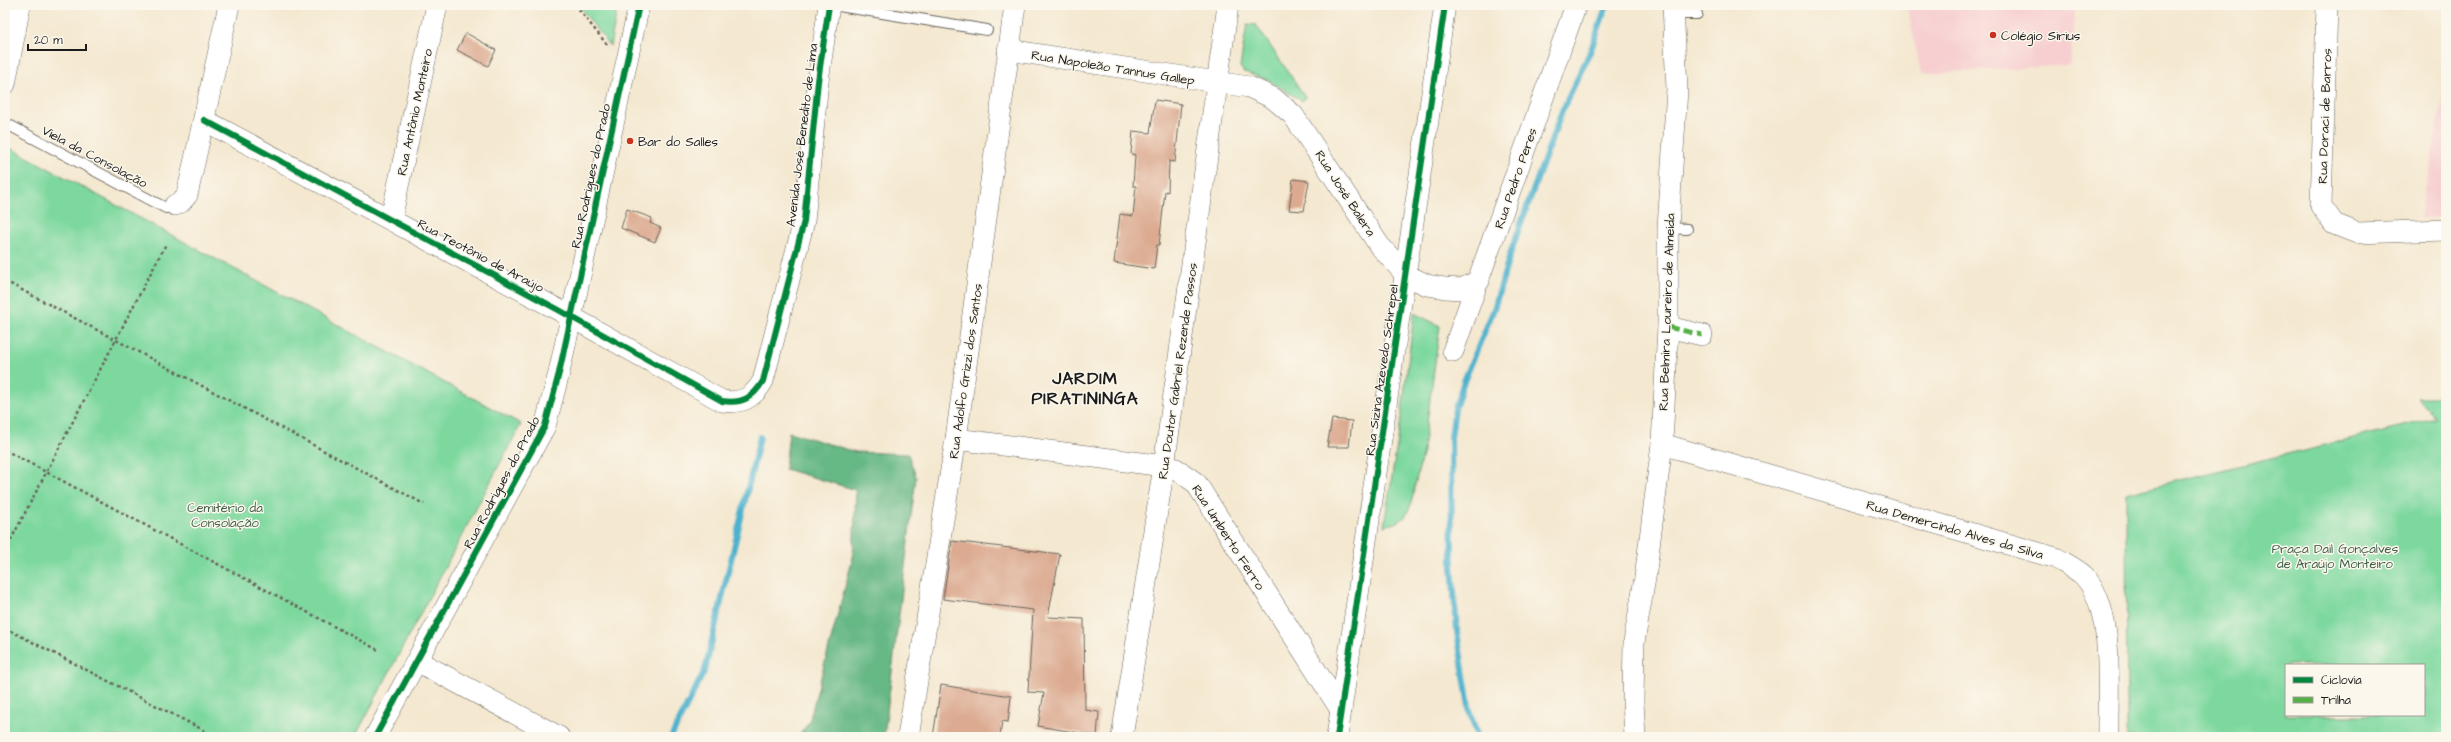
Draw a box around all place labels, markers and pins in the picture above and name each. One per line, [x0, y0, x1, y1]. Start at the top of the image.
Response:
place label: Colégio Sirius [2001, 27, 2081, 46]
marker: Colégio Sirius [1988, 30, 1998, 40]
place label: Bar do Salles [638, 133, 719, 151]
marker: Bar do Salles [625, 136, 635, 146]

